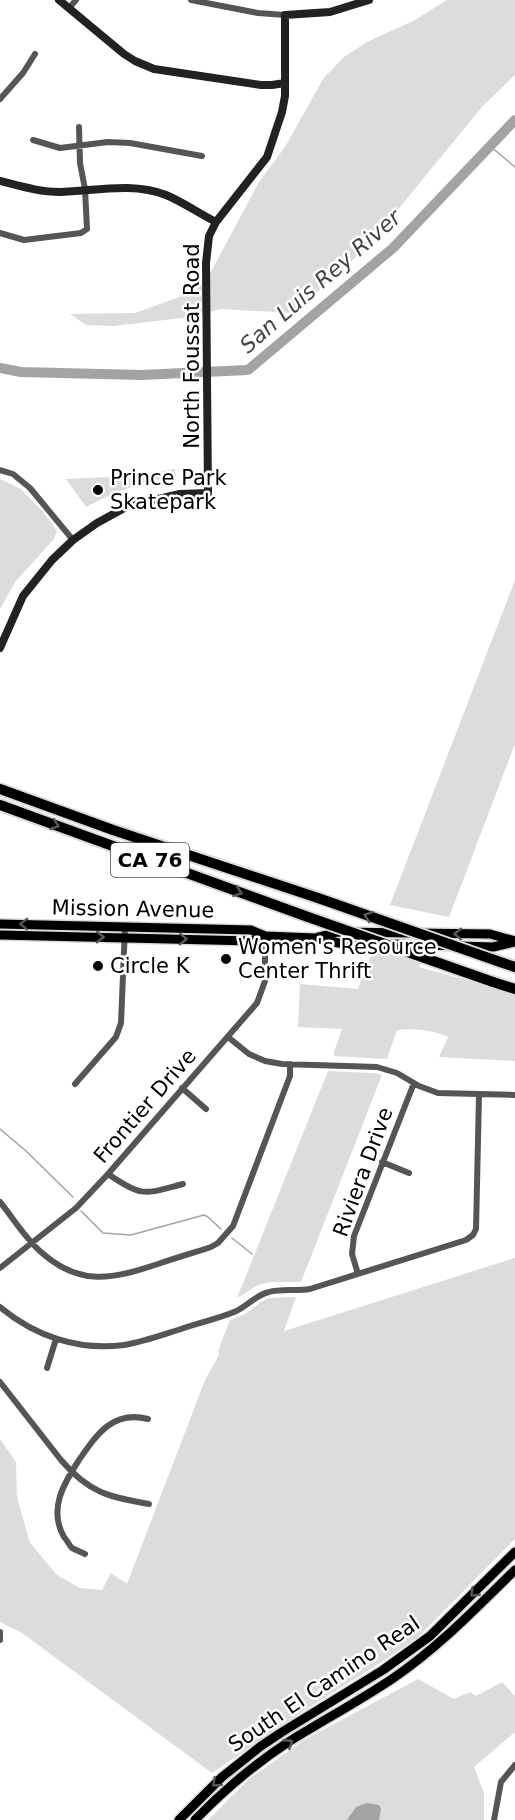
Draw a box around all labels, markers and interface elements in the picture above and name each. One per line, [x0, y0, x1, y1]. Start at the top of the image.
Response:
water label: San Luis Rey River [235, 203, 407, 358]
street label: North Foussat Road [180, 243, 204, 449]
place label: Prince Park Skatepark [110, 466, 227, 514]
marker: Prince Park Skatepark [91, 483, 105, 497]
one-way arrow [49, 818, 60, 830]
road number: CA 76 [111, 843, 189, 877]
one-way arrow [232, 884, 243, 897]
street label: Mission Avenue [52, 896, 214, 922]
one-way arrow [363, 911, 374, 924]
one-way arrow [20, 918, 29, 931]
one-way arrow [453, 927, 462, 940]
one-way arrow [96, 931, 105, 943]
one-way arrow [178, 933, 187, 945]
place label: Women's Resource Center Thrift [238, 935, 437, 983]
marker: Women's Resource Center Thrift [219, 952, 233, 966]
place label: Circle K [110, 954, 191, 978]
marker: Circle K [91, 959, 105, 973]
street label: Frontier Drive [89, 1044, 201, 1168]
street label: Riviera Drive [329, 1104, 397, 1240]
one-way arrow [470, 1586, 481, 1597]
street label: South El Camino Real [224, 1611, 424, 1757]
one-way arrow [282, 1739, 293, 1750]
one-way arrow [212, 1776, 223, 1787]

